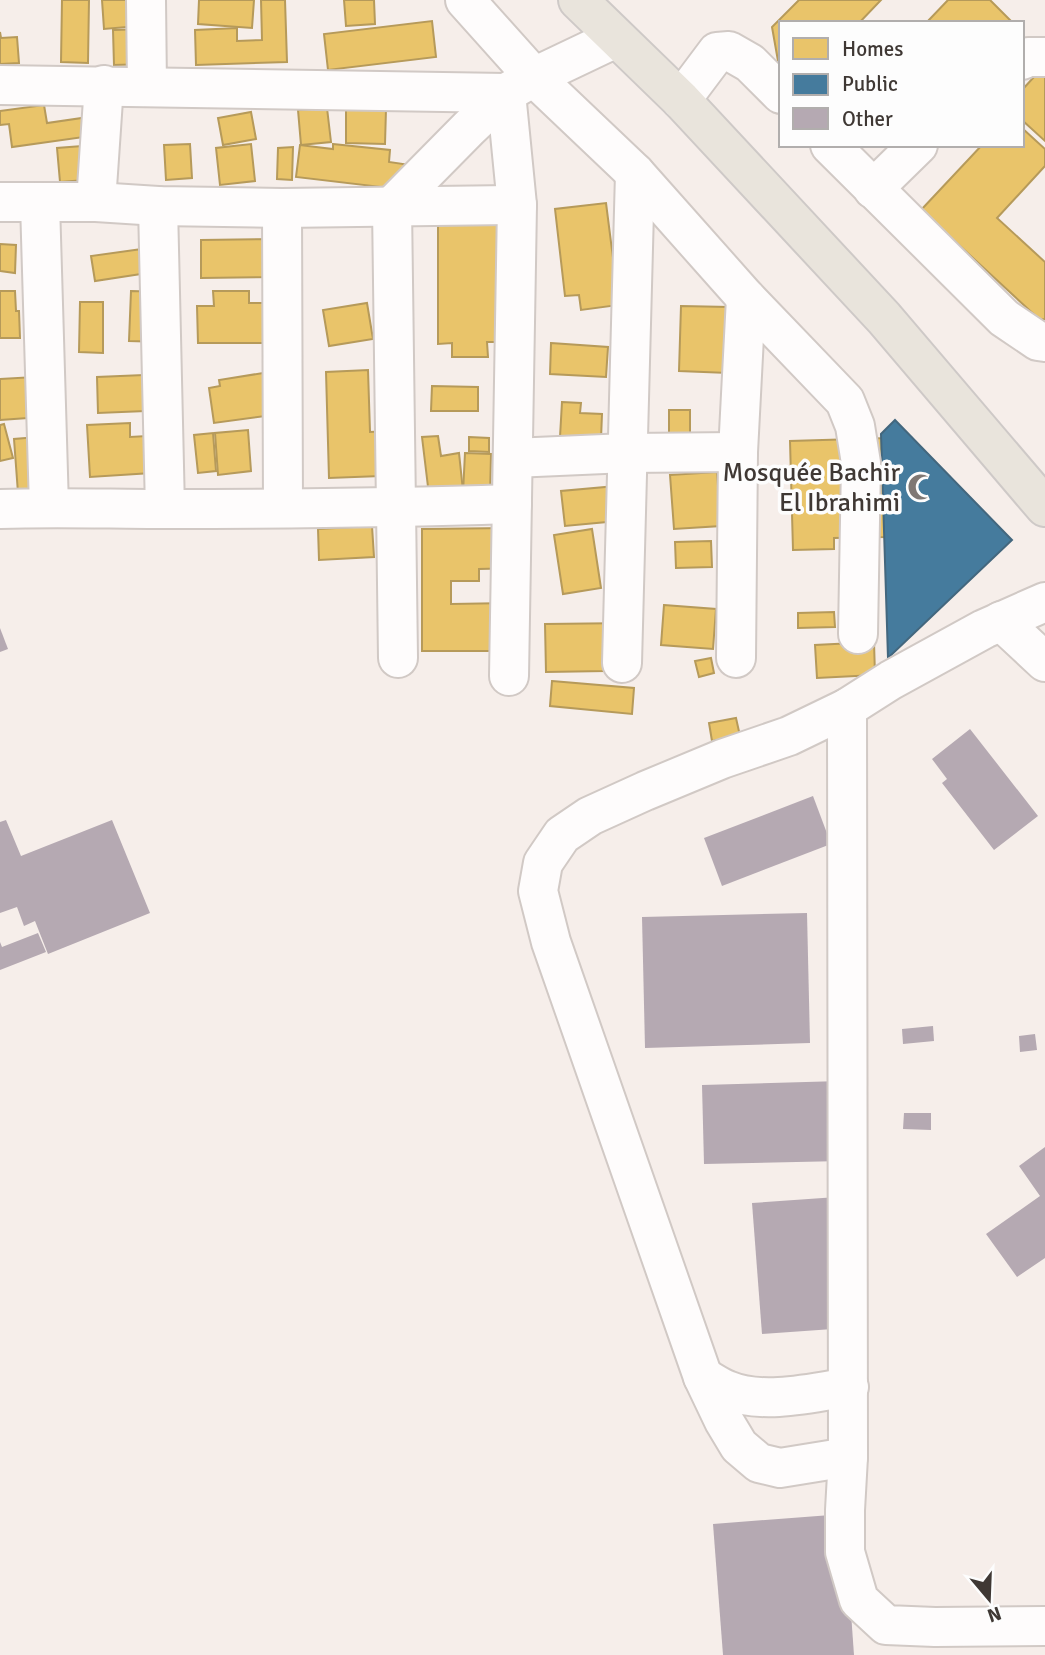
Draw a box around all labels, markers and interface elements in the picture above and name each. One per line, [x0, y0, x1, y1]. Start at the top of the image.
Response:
legend [779, 21, 1024, 147]
text: Homes [842, 36, 904, 62]
text: Public [842, 71, 898, 97]
text: Other [842, 106, 893, 132]
place label: Mosquée Bachir El Ibrahimi [723, 457, 900, 519]
mosque icon: Mosquée Bachir El Ibrahimi [906, 472, 936, 502]
north arrow [954, 1564, 1024, 1634]
text: N [984, 1601, 1004, 1628]

